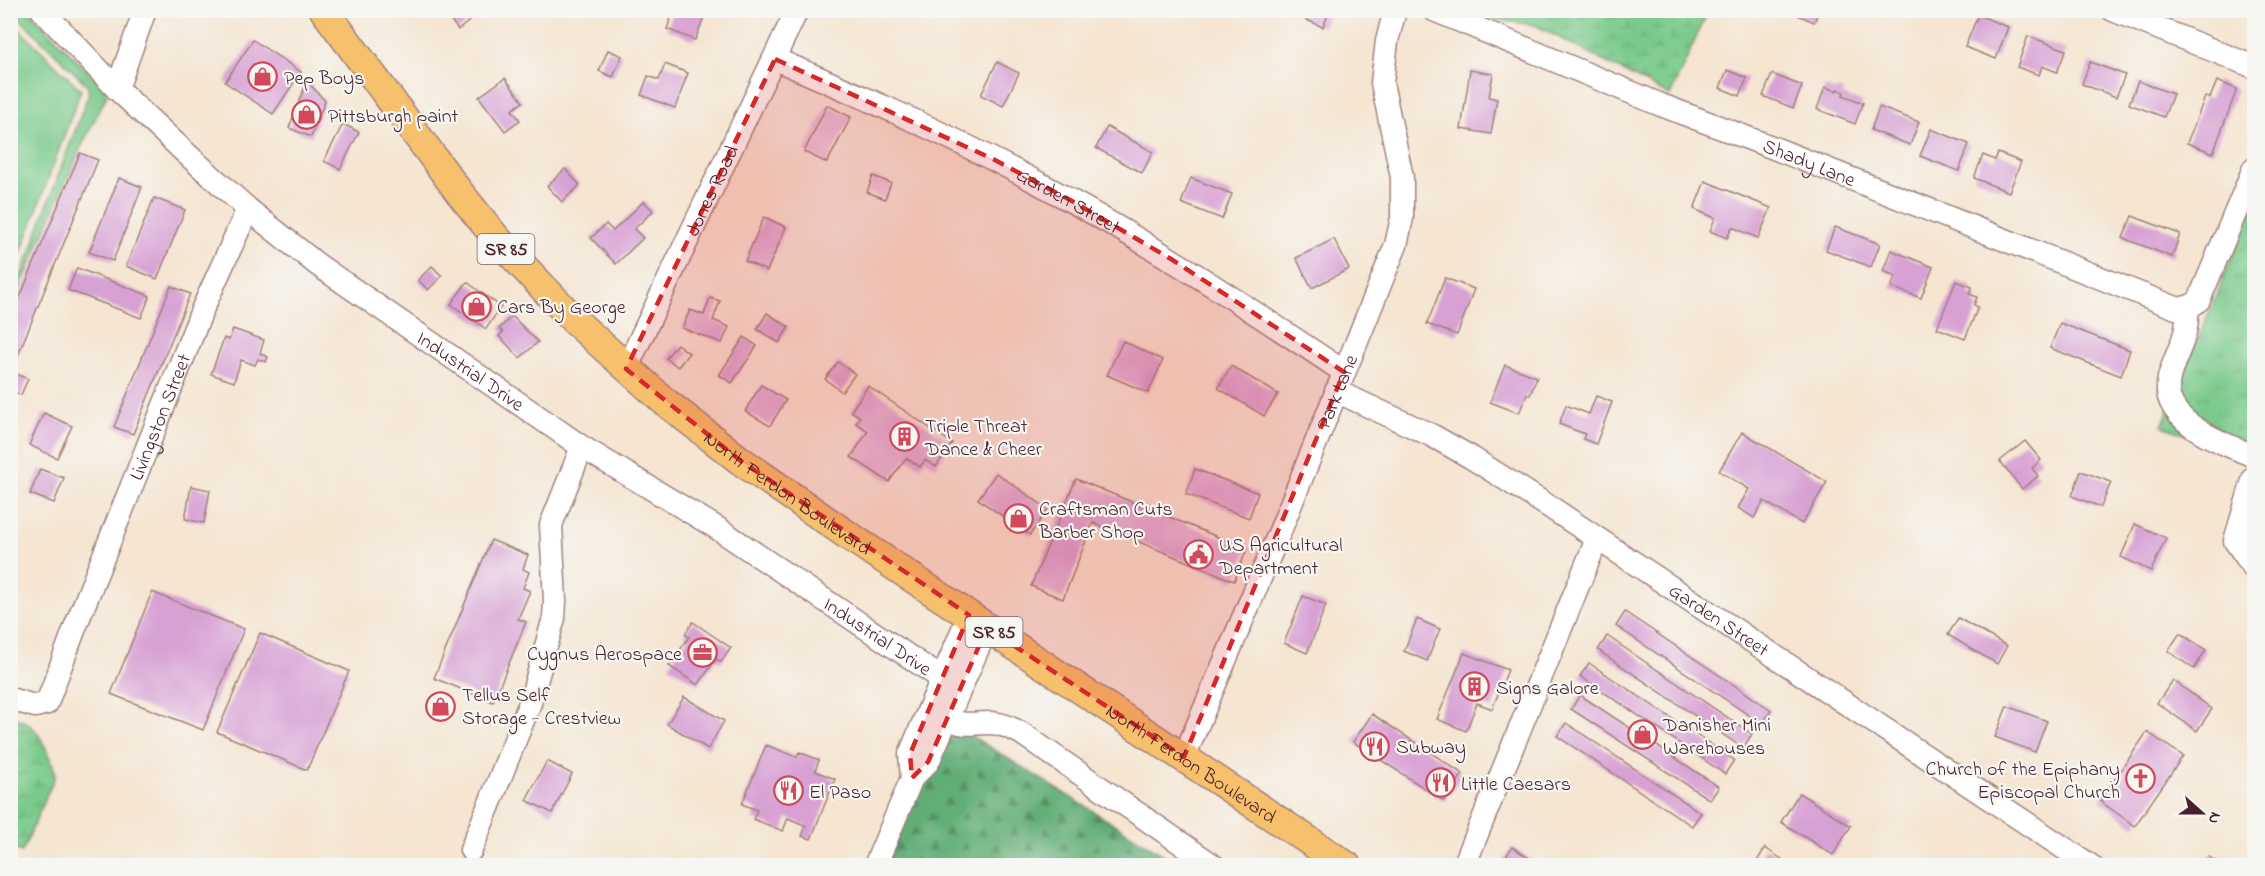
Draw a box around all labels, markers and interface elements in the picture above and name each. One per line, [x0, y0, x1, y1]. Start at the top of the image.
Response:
shop icon: Pep Boys [247, 61, 279, 93]
place label: Pep Boys [284, 65, 364, 94]
shop icon: Pittsburgh paint [291, 99, 323, 131]
place label: Pittsburgh paint [328, 103, 459, 133]
street label: Shady Lane [1758, 133, 1859, 196]
street label: Jones Road [679, 141, 748, 242]
street label: Garden Street [1010, 162, 1125, 243]
road number: SR 85 [478, 234, 534, 264]
shop icon: Cars By George [460, 290, 492, 322]
place label: Cars By George [497, 294, 626, 324]
street label: Industrial Drive [410, 325, 529, 420]
street label: Livingston Street [123, 350, 200, 485]
street label: Park Lane [1311, 351, 1367, 434]
place label: Triple Threat Dance & Cheer [924, 413, 1043, 465]
building icon: Triple Threat Dance & Cheer [888, 421, 920, 453]
street label: North Ferdon Boulevard [696, 425, 876, 564]
place label: Craftsman Cuts Barber Shop [1038, 496, 1173, 548]
shop icon: Craftsman Cuts Barber Shop [1002, 503, 1034, 535]
place label: US Agricultural Department [1218, 532, 1343, 584]
public building icon: US Agricultural Department [1182, 539, 1214, 571]
street label: Garden Street [1662, 578, 1774, 665]
street label: Industrial Drive [817, 591, 937, 685]
road number: SR 85 [966, 617, 1022, 647]
office icon: Cygnus Aerospace [687, 637, 719, 669]
place label: Cygnus Aerospace [527, 641, 682, 671]
building icon: Signs Galore [1459, 671, 1491, 703]
place label: Signs Galore [1496, 675, 1599, 705]
place label: Tellus Self Storage - Crestview [462, 682, 621, 735]
shop icon: Tellus Self Storage - Crestview [425, 690, 457, 722]
street label: North Ferdon Boulevard [1099, 698, 1281, 832]
place label: Danisher Mini Warehouses [1662, 712, 1771, 764]
shop icon: Danisher Mini Warehouses [1626, 719, 1658, 751]
restaurant icon: Subway [1359, 730, 1391, 762]
place label: Subway [1396, 734, 1466, 763]
place label: Church of the Epiphany Episcopal Church [1926, 756, 2120, 808]
church icon: Church of the Epiphany Episcopal Church [2125, 763, 2157, 795]
restaurant icon: Little Caesars [1424, 767, 1456, 799]
place label: Little Caesars [1461, 771, 1571, 800]
restaurant icon: El Paso [772, 775, 804, 807]
place label: El Paso [809, 779, 871, 808]
north arrow [2172, 783, 2232, 843]
text: N [2201, 808, 2227, 827]

